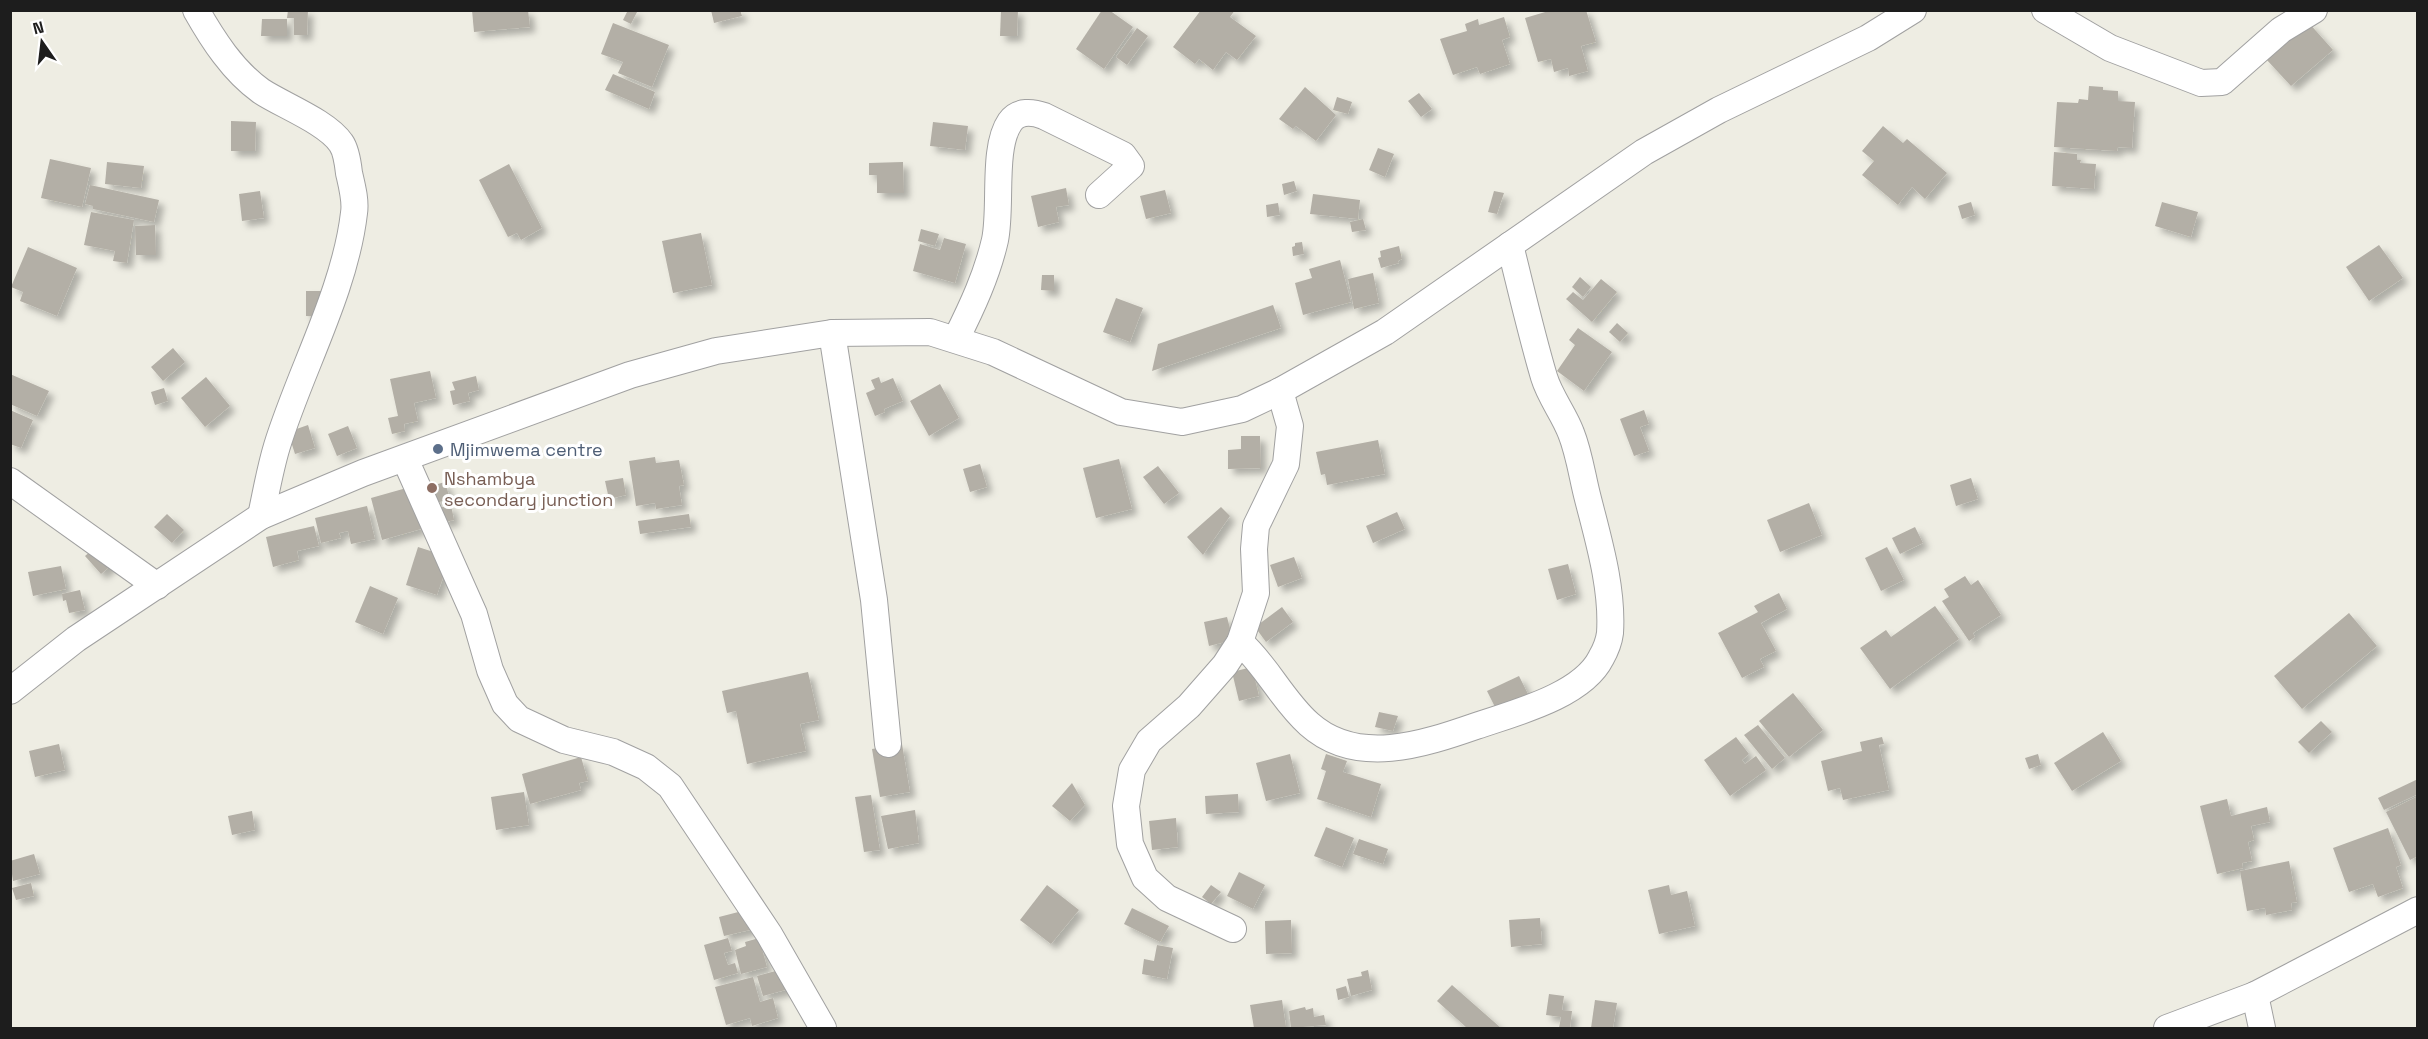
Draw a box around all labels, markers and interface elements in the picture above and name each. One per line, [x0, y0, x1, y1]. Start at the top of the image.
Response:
north arrow [12, 12, 72, 72]
text: N [31, 16, 46, 39]
place label: Mjimwema centre [450, 438, 603, 461]
marker: Mjimwema centre [431, 442, 445, 456]
place label: Nshambya secondary junction [444, 467, 613, 511]
marker: Nshambya secondary junction [425, 481, 439, 495]

